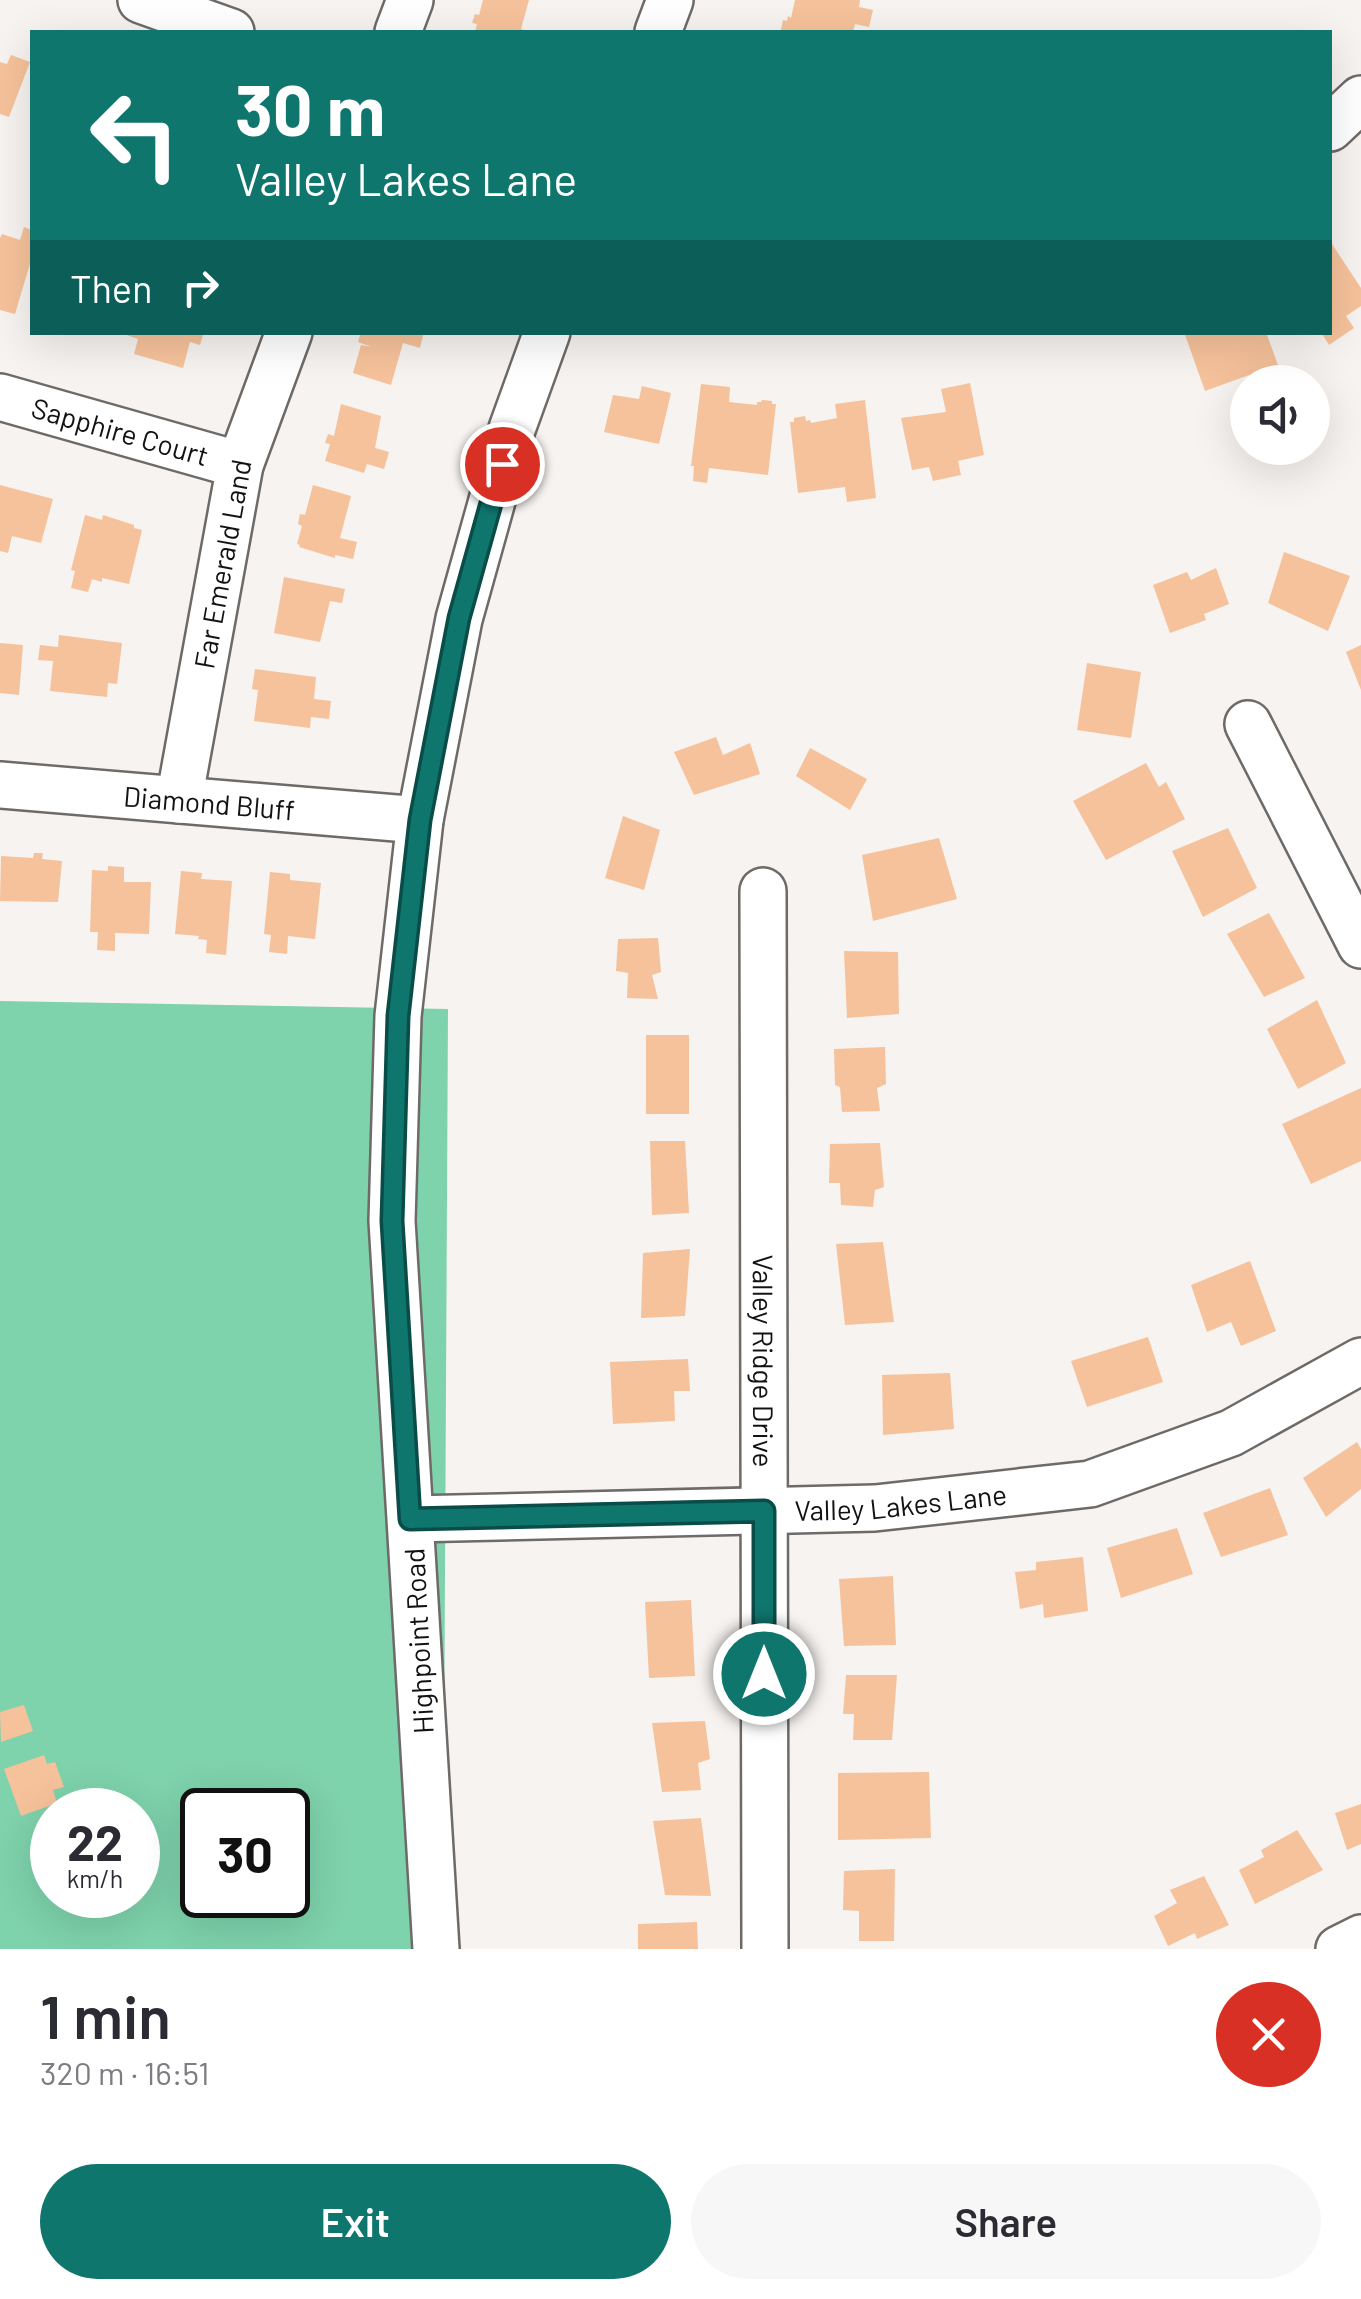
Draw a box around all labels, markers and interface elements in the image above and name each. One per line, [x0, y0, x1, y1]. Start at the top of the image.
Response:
text: 30 m [235, 66, 385, 150]
icon: left [70, 70, 200, 200]
text: Valley Lakes Lane [235, 151, 577, 205]
icon: right [173, 260, 228, 315]
text: Then [70, 265, 153, 311]
map controls [1230, 365, 1330, 465]
button: sound [1230, 365, 1330, 465]
street label: Sapphire Court [28, 390, 213, 472]
pin [460, 422, 545, 507]
icon: arrive [475, 437, 530, 492]
street label: Far Emerald Land [186, 456, 258, 671]
street label: Diamond Bluff [122, 778, 296, 827]
street label: Valley Ridge Drive [747, 1254, 781, 1468]
street label: Valley Lakes Lane [794, 1476, 1008, 1527]
street label: Highpoint Road [396, 1547, 440, 1735]
position arrow [712, 1622, 816, 1726]
speed limit sign: 30 [180, 1788, 310, 1918]
text: 22 [67, 1811, 123, 1871]
text: km/h [67, 1863, 123, 1893]
text: 1 min [40, 1979, 171, 2051]
button: close [1216, 1982, 1321, 2087]
text: 320 m · 16:51 [40, 2053, 209, 2091]
button: Exit [40, 2164, 671, 2279]
button: Share [691, 2164, 1321, 2279]

